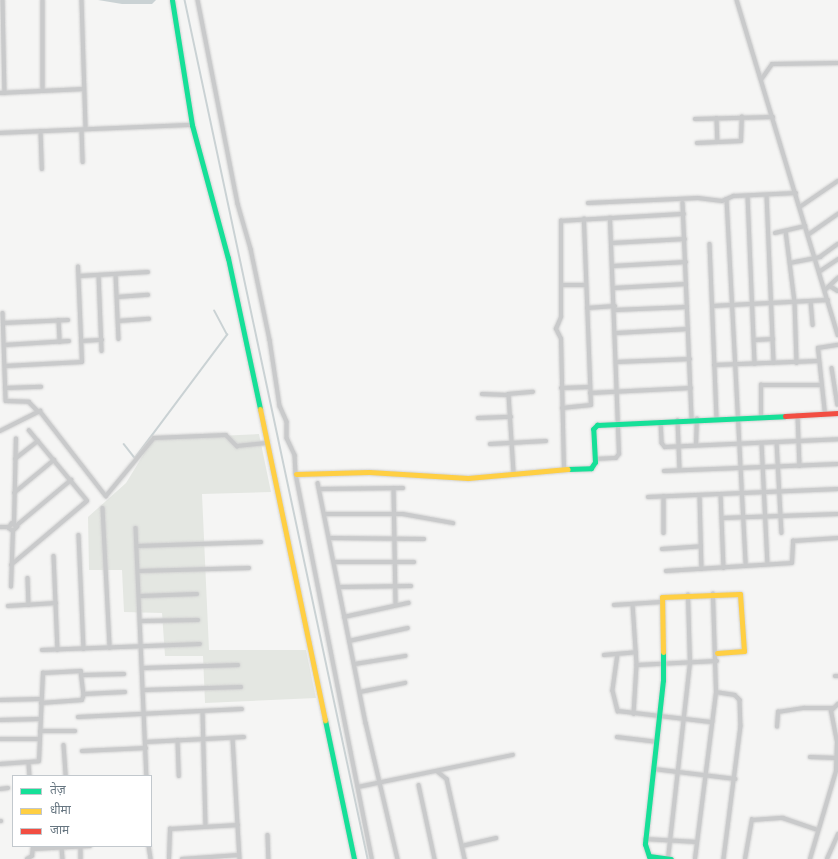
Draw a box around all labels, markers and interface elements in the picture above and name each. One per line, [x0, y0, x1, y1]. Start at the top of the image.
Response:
legend [12, 775, 152, 847]
text: तेज़ [50, 783, 66, 799]
text: धीमा [50, 803, 71, 819]
text: जाम [50, 823, 69, 839]

